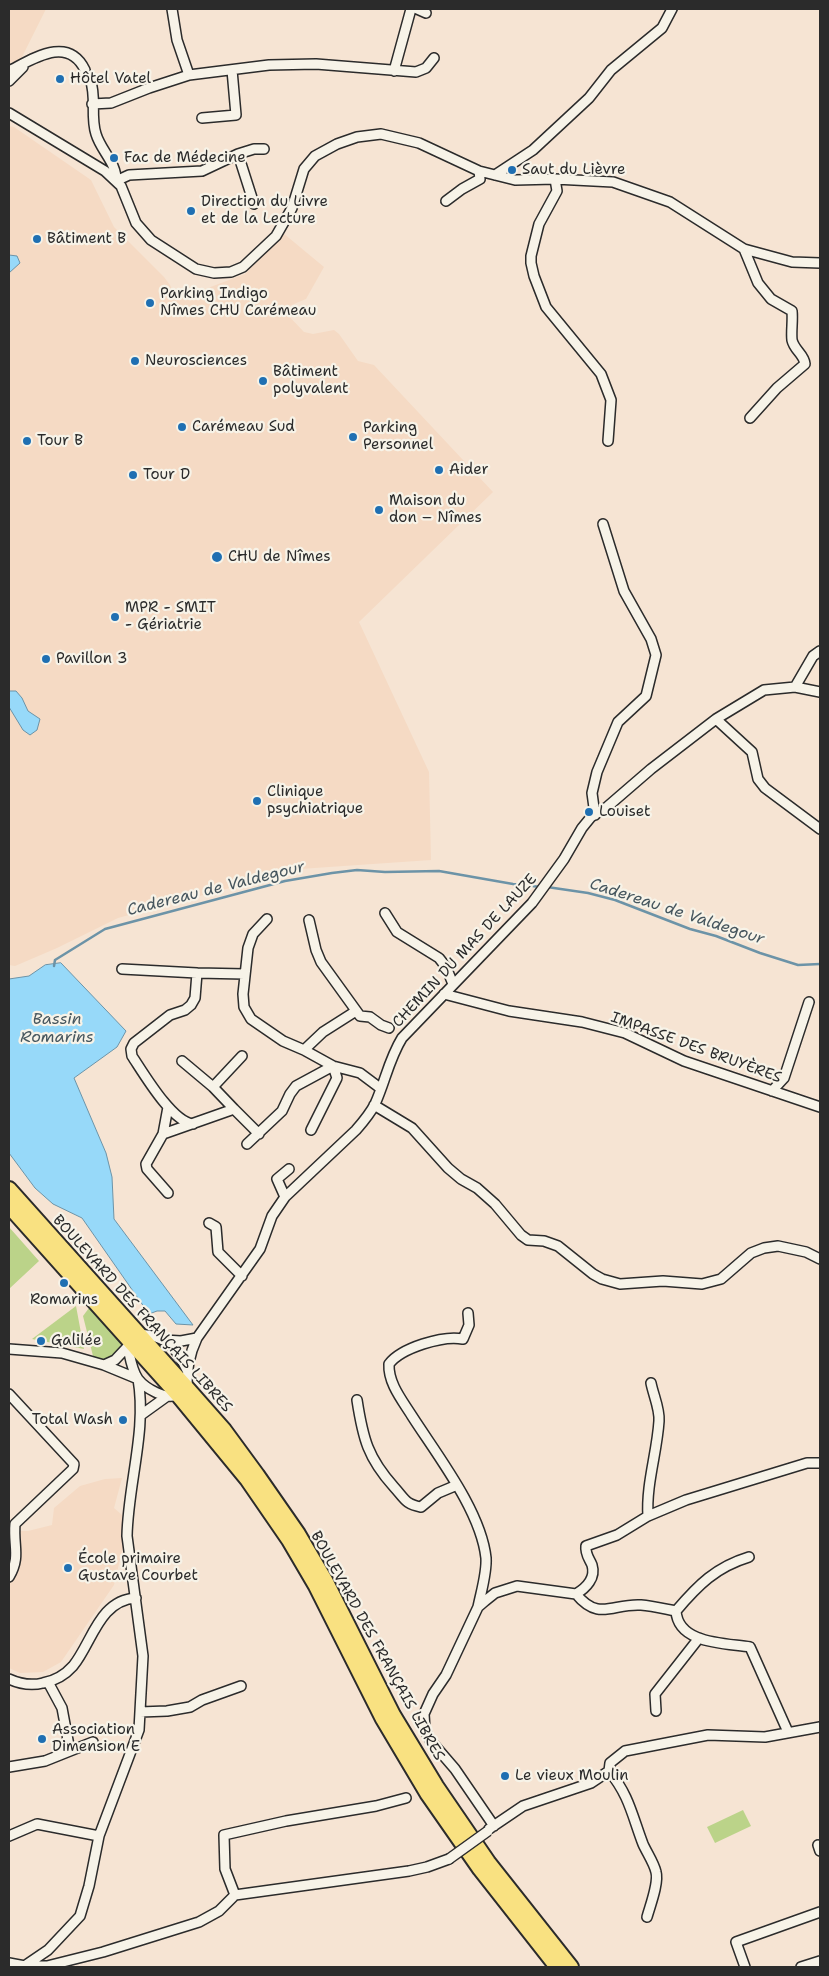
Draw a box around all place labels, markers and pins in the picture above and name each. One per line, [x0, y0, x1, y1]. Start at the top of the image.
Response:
place label: Hôtel Vatel [70, 70, 151, 88]
marker: Hôtel Vatel [54, 73, 66, 85]
place label: Fac de Médecine [124, 149, 246, 167]
marker: Fac de Médecine [108, 152, 120, 164]
place label: Saut du Lièvre [522, 161, 625, 179]
marker: Saut du Lièvre [506, 164, 518, 176]
place label: Direction du Livre et de la Lecture [201, 193, 328, 228]
marker: Direction du Livre et de la Lecture [185, 205, 197, 217]
place label: Bâtiment B [47, 230, 126, 248]
marker: Bâtiment B [31, 233, 43, 245]
place label: Parking Indigo Nîmes CHU Carémeau [160, 285, 316, 320]
marker: Parking Indigo Nîmes CHU Carémeau [144, 297, 156, 309]
place label: Neurosciences [145, 352, 247, 370]
marker: Neurosciences [129, 355, 141, 367]
place label: Bâtiment polyvalent [273, 363, 349, 398]
marker: Bâtiment polyvalent [257, 375, 269, 387]
place label: Carémeau Sud [192, 418, 295, 436]
place label: Parking Personnel [363, 419, 433, 454]
marker: Carémeau Sud [176, 421, 188, 433]
marker: Parking Personnel [347, 431, 359, 443]
place label: Tour B [37, 432, 83, 450]
marker: Tour B [21, 435, 33, 447]
place label: Aider [449, 461, 489, 479]
marker: Aider [433, 464, 445, 476]
place label: Tour D [143, 466, 190, 484]
marker: Tour D [127, 469, 139, 481]
place label: Maison du don – Nîmes [389, 492, 482, 527]
marker: Maison du don – Nîmes [373, 504, 385, 516]
place label: CHU de Nîmes [228, 548, 331, 566]
marker: CHU de Nîmes [210, 550, 224, 564]
place label: MPR - SMIT - Gériatrie [125, 599, 216, 634]
marker: MPR - SMIT - Gériatrie [109, 611, 121, 623]
place label: Pavillon 3 [56, 650, 127, 668]
marker: Pavillon 3 [40, 653, 52, 665]
place label: Clinique psychiatrique [267, 783, 363, 818]
marker: Clinique psychiatrique [251, 795, 263, 807]
place label: Louiset [599, 803, 651, 821]
marker: Louiset [583, 806, 595, 818]
marker: Romarins [58, 1277, 70, 1289]
place label: Romarins [30, 1291, 98, 1309]
place label: Galilée [51, 1332, 101, 1350]
marker: Galilée [35, 1335, 47, 1347]
place label: Total Wash [32, 1411, 113, 1429]
marker: Total Wash [117, 1414, 129, 1426]
place label: École primaire Gustave Courbet [78, 1550, 198, 1585]
marker: École primaire Gustave Courbet [62, 1562, 74, 1574]
place label: Association Dimension E [52, 1721, 140, 1756]
marker: Association Dimension E [36, 1733, 48, 1745]
place label: Le vieux Moulin [515, 1767, 628, 1785]
marker: Le vieux Moulin [499, 1770, 511, 1782]

